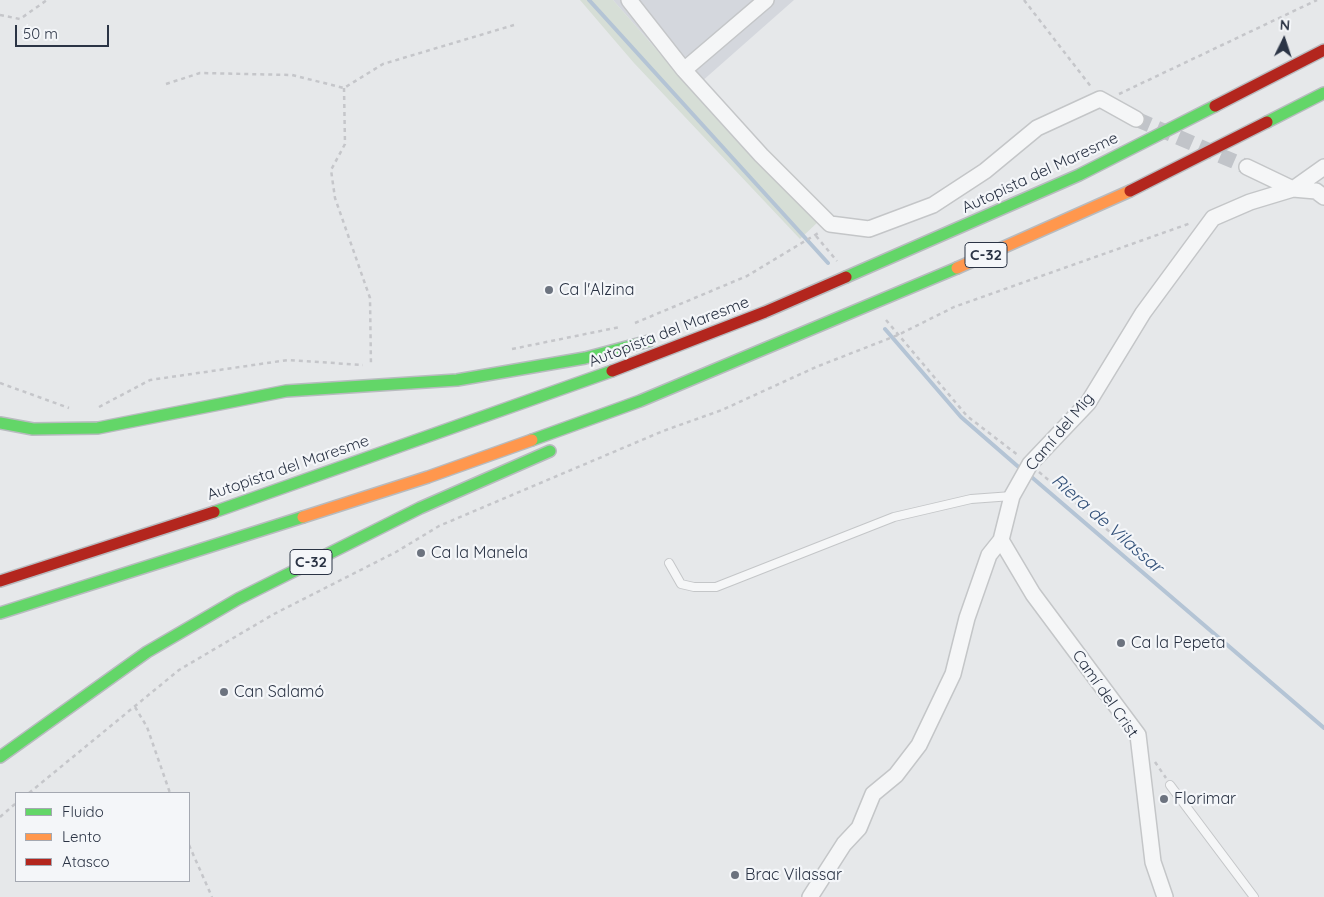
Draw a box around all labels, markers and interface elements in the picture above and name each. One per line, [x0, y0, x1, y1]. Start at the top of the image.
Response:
scale bar [18, 15, 111, 47]
north arrow [1259, 15, 1309, 65]
text: N [1279, 16, 1291, 34]
text: 50 m [23, 24, 58, 43]
street label: Autopista del Maresme [959, 128, 1121, 218]
road number: C-32 [965, 242, 1007, 268]
place label: Ca l'Alzina [559, 280, 634, 300]
marker: Ca l'Alzina [543, 284, 555, 296]
street label: Autopista del Maresme [586, 293, 752, 371]
street label: Camí del Mig [1022, 389, 1098, 475]
street label: Autopista del Maresme [204, 431, 372, 505]
water label: Riera de Vilassar [1047, 470, 1167, 578]
place label: Ca la Manela [431, 543, 528, 563]
marker: Ca la Manela [415, 547, 427, 559]
road number: C-32 [290, 550, 332, 574]
place label: Ca la Pepeta [1131, 633, 1226, 653]
marker: Ca la Pepeta [1115, 637, 1127, 649]
street label: Camí del Crist [1068, 647, 1142, 741]
place label: Can Salamó [234, 682, 324, 702]
marker: Can Salamó [218, 686, 230, 698]
place label: Florimar [1174, 789, 1236, 809]
legend [15, 792, 190, 882]
marker: Florimar [1158, 793, 1170, 805]
text: Fluido [62, 802, 104, 821]
text: Lento [62, 827, 101, 846]
text: Atasco [62, 852, 110, 871]
place label: Brac Vilassar [745, 865, 842, 885]
marker: Brac Vilassar [729, 869, 741, 881]

